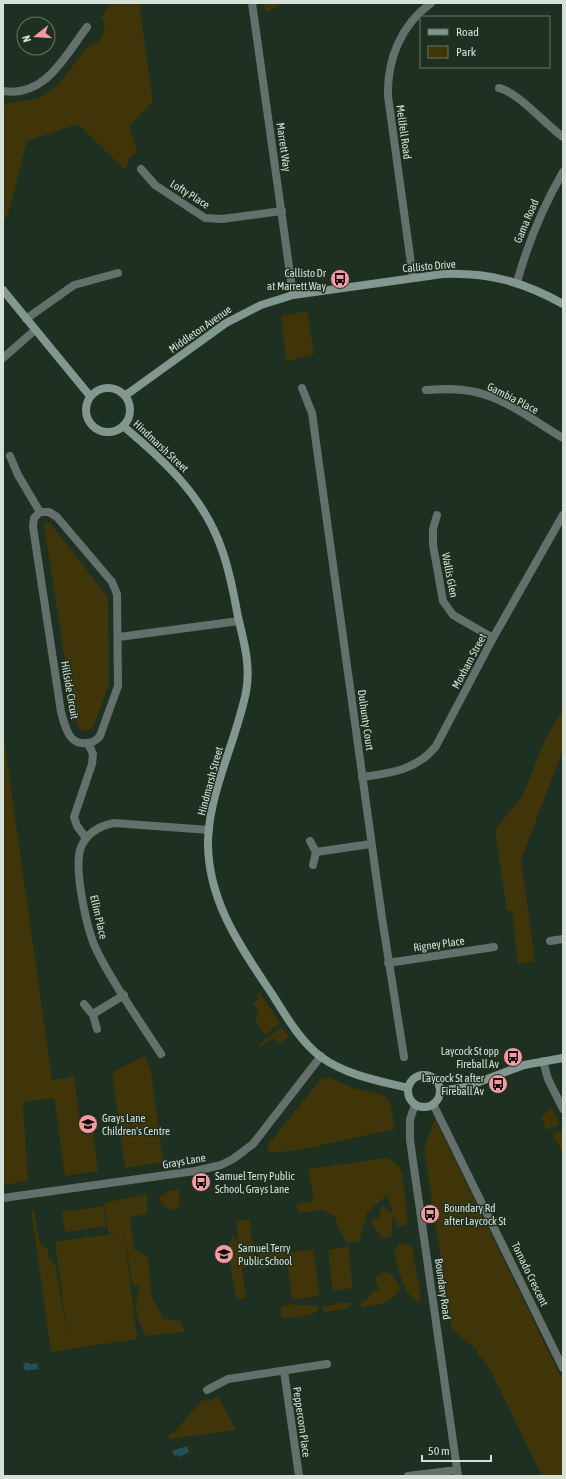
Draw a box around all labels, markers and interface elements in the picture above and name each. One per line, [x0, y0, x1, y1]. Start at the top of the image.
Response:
north arrow [16, 16, 56, 56]
legend [420, 16, 550, 68]
text: Road [456, 25, 479, 39]
text: N [20, 34, 33, 44]
text: Park [456, 45, 477, 59]
street label: Mellfell Road [394, 104, 414, 160]
street label: Marrett Way [275, 122, 293, 173]
street label: Lofty Place [168, 177, 212, 211]
street label: Gama Road [511, 197, 541, 245]
street label: Callisto Drive [402, 258, 456, 274]
place label: Callisto Dr at Marrett Way [267, 267, 327, 292]
bus stop icon: Callisto Dr at Marrett Way [329, 268, 351, 290]
street label: Middleton Avenue [166, 303, 234, 355]
street label: Gambia Place [485, 380, 541, 416]
street label: Hindmarsh Street [131, 418, 191, 474]
street label: Wallis Glen [440, 552, 460, 598]
street label: Moxham Street [449, 631, 489, 691]
street label: Hillside Circuit [59, 660, 81, 720]
street label: Dulhunty Court [356, 689, 376, 751]
street label: Hindmarsh Street [195, 745, 225, 817]
street label: Ellim Place [88, 894, 110, 940]
street label: Rigney Place [413, 934, 465, 954]
place label: Laycock St opp Fireball Av [441, 1045, 499, 1070]
bus stop icon: Laycock St opp Fireball Av [502, 1046, 524, 1068]
place label: Laycock St after Fireball Av [422, 1072, 485, 1097]
bus stop icon: Laycock St after Fireball Av [487, 1073, 509, 1095]
place label: Grays Lane Children's Centre [102, 1112, 170, 1137]
school or university icon: Grays Lane Children's Centre [77, 1113, 99, 1135]
street label: Grays Lane [161, 1151, 207, 1171]
place label: Samuel Terry Public School, Grays Lane [215, 1170, 295, 1195]
bus stop icon: Samuel Terry Public School, Grays Lane [190, 1171, 212, 1193]
place label: Boundary Rd after Laycock St [444, 1202, 506, 1227]
bus stop icon: Boundary Rd after Laycock St [419, 1203, 441, 1225]
street label: Tornado Crescent [509, 1240, 551, 1308]
place label: Samuel Terry Public School [238, 1242, 292, 1267]
school or university icon: Samuel Terry Public School [213, 1243, 235, 1265]
street label: Boundary Road [433, 1258, 453, 1320]
street label: Peppercorn Place [291, 1386, 313, 1458]
scale bar [422, 1437, 491, 1463]
text: 50 m [428, 1444, 450, 1458]

